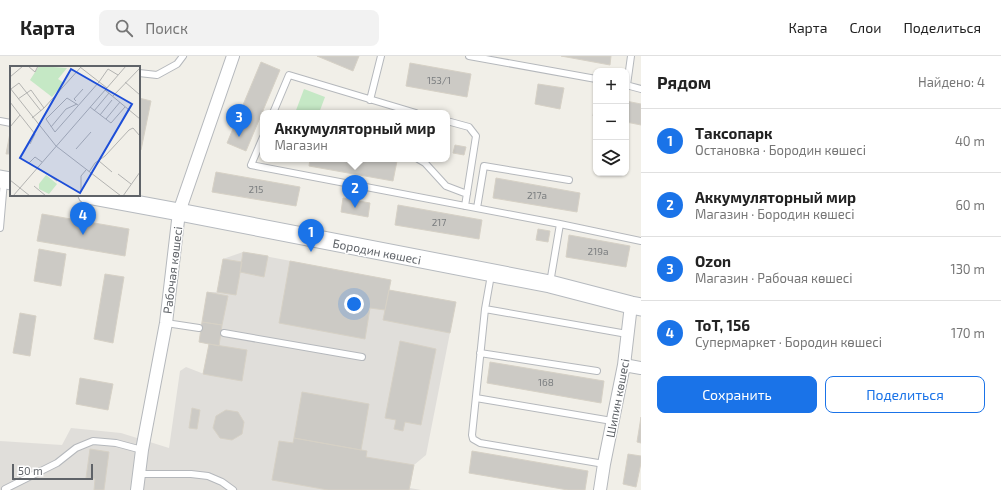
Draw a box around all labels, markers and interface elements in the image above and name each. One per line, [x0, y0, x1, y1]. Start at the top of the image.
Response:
search box [99, 10, 379, 46]
text: Карта [20, 16, 75, 39]
icon: search [113, 17, 135, 39]
text: Поиск [145, 19, 188, 37]
text: Карта [788, 19, 827, 36]
text: Слои [849, 19, 881, 36]
text: Поделиться [903, 19, 981, 36]
inset map [10, 66, 140, 196]
map controls [593, 68, 629, 176]
button: + [593, 68, 629, 104]
text: Рядом [657, 72, 711, 92]
house number: 153/1 [427, 74, 451, 86]
text: Найдено: 4 [918, 74, 985, 90]
pin: 3 [226, 104, 252, 137]
button: − [593, 104, 629, 140]
popup [260, 110, 450, 162]
text: Аккумуляторный мир [274, 119, 436, 137]
text: Таксопарк [695, 124, 773, 142]
text: 1 [667, 133, 673, 149]
text: 40 m [955, 133, 985, 149]
text: Магазин [274, 137, 328, 153]
button: layers [593, 140, 629, 176]
text: Остановка · Бородин көшесі [695, 142, 866, 158]
pin: 2 [342, 175, 368, 208]
house number: 215 [249, 183, 263, 195]
text: Аккумуляторный мир [695, 188, 856, 206]
house number: 217а [527, 189, 547, 201]
text: 2 [666, 197, 674, 213]
text: 60 m [955, 197, 985, 213]
pin: 4 [70, 202, 96, 235]
text: Магазин · Бородин көшесі [695, 206, 855, 222]
house number: 217 [432, 216, 446, 228]
pin: 1 [298, 219, 324, 252]
street label: Рабочая көшесі [160, 226, 184, 314]
street label: Бородин көшесі [332, 236, 422, 266]
house number: 219а [588, 245, 608, 257]
text: Ozon [695, 252, 731, 270]
text: 3 [666, 261, 674, 277]
text: 130 m [950, 261, 985, 277]
text: Магазин · Рабочая көшесі [695, 270, 853, 286]
your location [344, 294, 364, 314]
text: ТоТ, 156 [695, 316, 750, 334]
text: 4 [666, 325, 674, 341]
text: 170 m [951, 325, 985, 341]
text: Супермаркет · Бородин көшесі [695, 334, 882, 350]
street label: Шипин көшесі [602, 357, 632, 439]
house number: 168 [538, 376, 554, 388]
button: Сохранить [657, 376, 817, 413]
button: Поделиться [825, 376, 985, 413]
scale bar [12, 462, 93, 481]
text: 50 m [18, 464, 43, 477]

